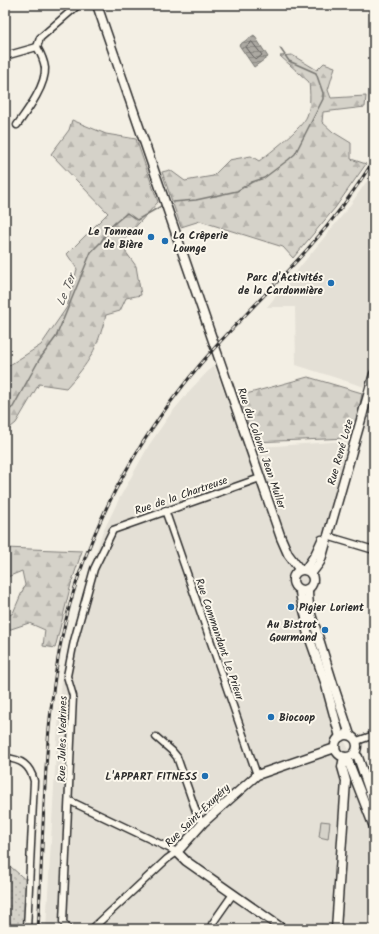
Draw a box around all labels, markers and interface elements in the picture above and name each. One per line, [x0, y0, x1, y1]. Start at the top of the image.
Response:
place label: Le Tonneau de Bière [88, 223, 144, 254]
place label: La Crêperie Lounge [173, 227, 229, 258]
marker: Le Tonneau de Bière [146, 232, 156, 242]
marker: La Crêperie Lounge [160, 236, 170, 246]
water label: Le Ter [52, 269, 83, 309]
place label: Parc d'Activités de la Cardonnière [238, 269, 324, 300]
marker: Parc d'Activités de la Cardonnière [326, 278, 336, 288]
street label: Rue du Colonel Jean Muller [232, 385, 291, 513]
street label: Rue René Lote [323, 417, 359, 487]
street label: Rue de la Chartreuse [132, 472, 230, 520]
street label: Rue Commandant Le Prieur [190, 576, 249, 704]
place label: Pigier Lorient [299, 599, 365, 617]
marker: Pigier Lorient [286, 602, 296, 612]
place label: Au Bistrot Gourmand [267, 616, 318, 647]
marker: Au Bistrot Gourmand [320, 625, 330, 635]
street label: Rue Jules Vedrines [53, 695, 73, 782]
place label: Biocoop [279, 709, 315, 727]
marker: Biocoop [266, 712, 276, 722]
place label: L'APPART FITNESS [105, 768, 198, 786]
marker: L'APPART FITNESS [200, 771, 210, 781]
street label: Rue Saint-Exupéry [161, 779, 235, 852]

